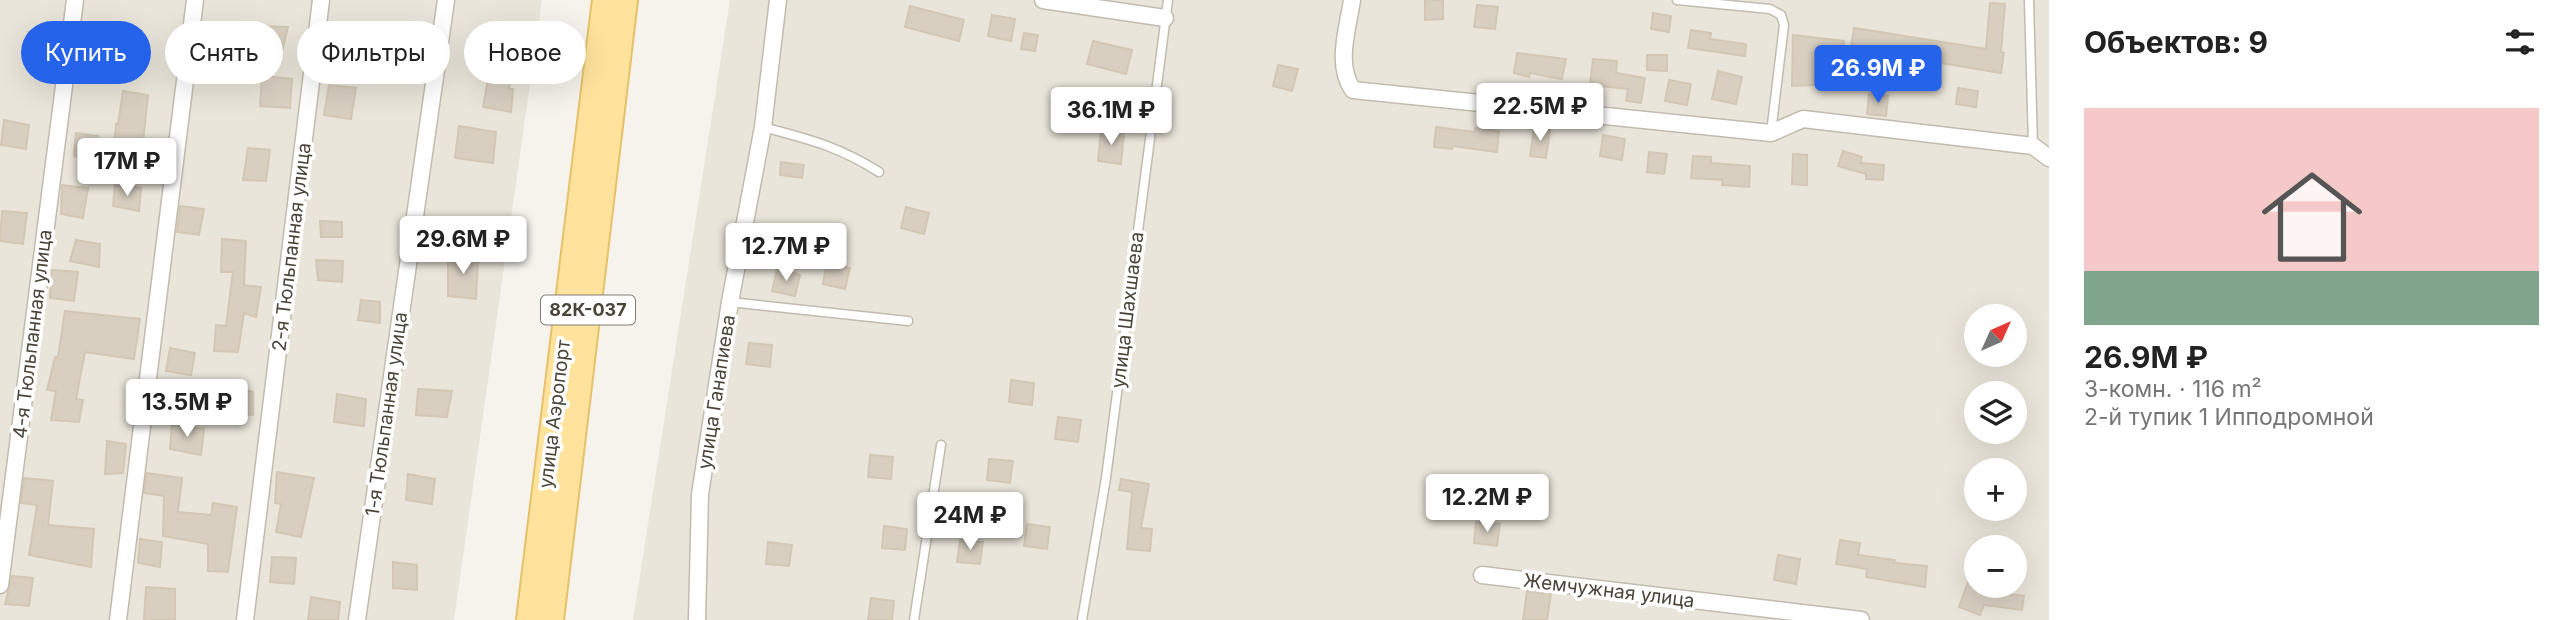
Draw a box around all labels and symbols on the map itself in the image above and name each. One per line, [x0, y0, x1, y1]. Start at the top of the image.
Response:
pin: 26.9M ₽ [1813, 46, 1943, 105]
pin: 22.5M ₽ [1475, 83, 1605, 143]
pin: 36.1M ₽ [1046, 88, 1176, 147]
pin: 17M ₽ [78, 138, 176, 198]
street label: 2-я Тюльпанная улица [267, 142, 316, 353]
pin: 29.6M ₽ [398, 216, 528, 276]
pin: 12.7M ₽ [721, 224, 851, 283]
street label: 4-я Тюльпанная улица [8, 228, 57, 440]
street label: улица Шахшаева [1106, 231, 1148, 390]
road number: 82К-037 [541, 296, 635, 324]
north arrow [1964, 304, 2026, 368]
street label: 1-я Тюльпанная улица [361, 311, 412, 518]
street label: улица Ганапиева [693, 313, 740, 471]
street label: улица Аэропорт [534, 338, 575, 490]
pin: 13.5M ₽ [122, 380, 252, 439]
pin: 12.2M ₽ [1422, 475, 1552, 534]
pin: 24M ₽ [921, 492, 1019, 552]
street label: Жемчужная улица [1522, 569, 1696, 612]

